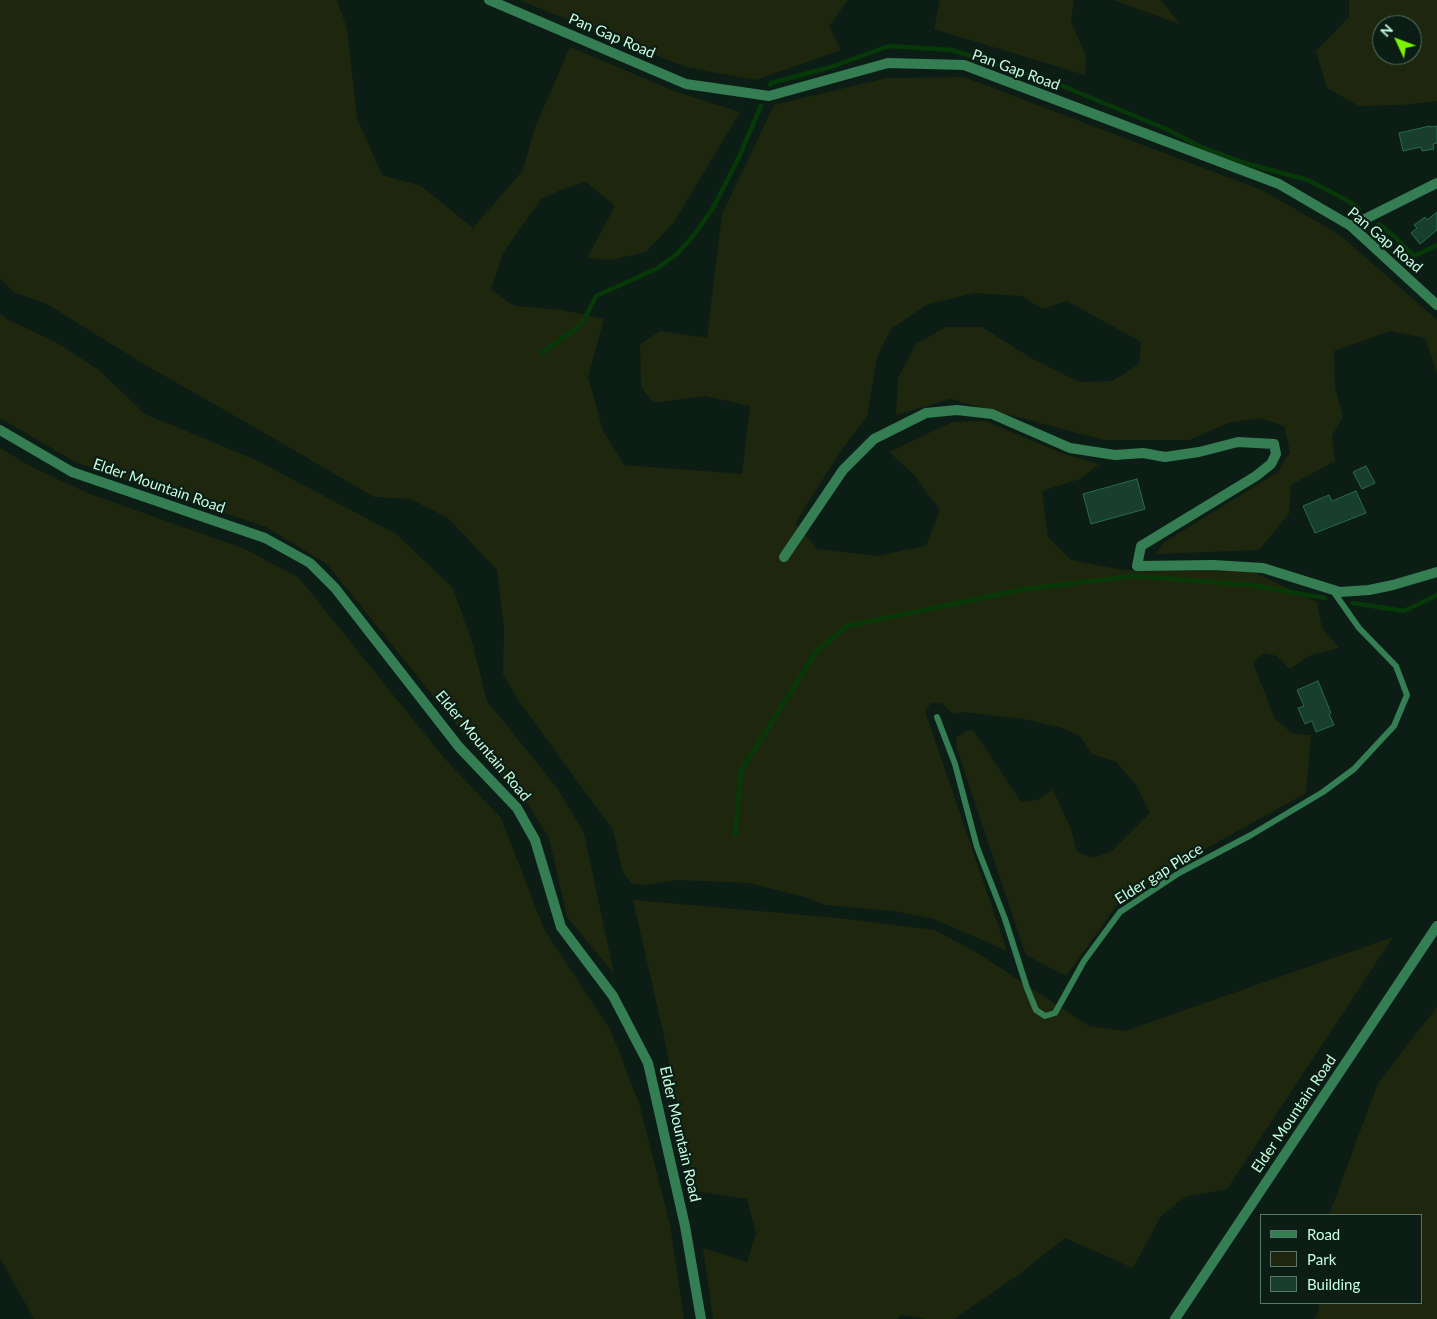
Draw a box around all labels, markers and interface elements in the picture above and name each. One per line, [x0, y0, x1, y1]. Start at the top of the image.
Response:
street label: Pan Gap Road [566, 10, 658, 62]
north arrow [1372, 15, 1422, 65]
text: N [1376, 20, 1396, 40]
street label: Pan Gap Road [970, 46, 1062, 94]
street label: Pan Gap Road [1344, 203, 1426, 277]
street label: Elder Mountain Road [91, 455, 227, 517]
street label: Elder Mountain Road [432, 687, 534, 805]
street label: Elder gap Place [1112, 840, 1206, 908]
street label: Elder Mountain Road [1248, 1052, 1340, 1176]
street label: Elder Mountain Road [656, 1065, 704, 1203]
legend [1260, 1214, 1422, 1304]
text: Road [1307, 1225, 1340, 1243]
text: Park [1307, 1250, 1336, 1268]
text: Building [1307, 1275, 1360, 1293]

